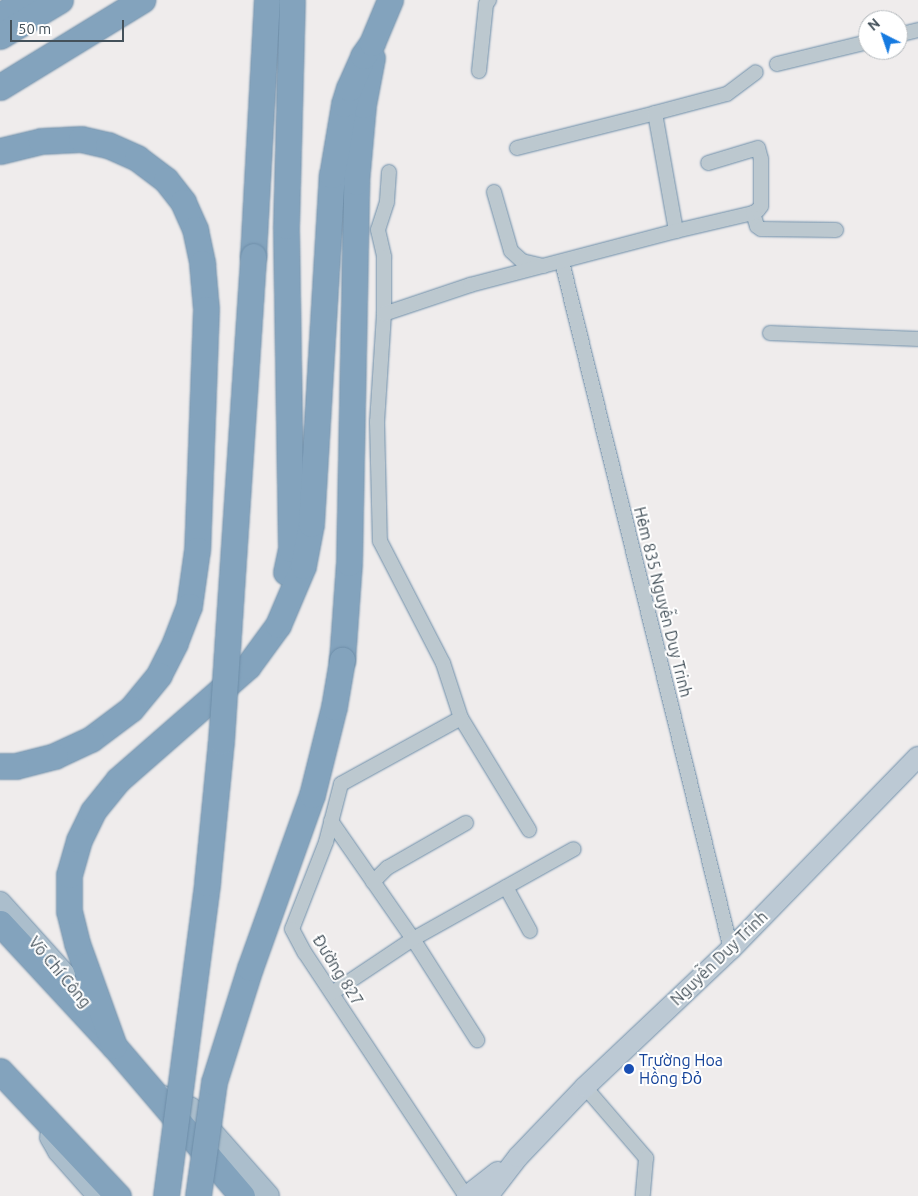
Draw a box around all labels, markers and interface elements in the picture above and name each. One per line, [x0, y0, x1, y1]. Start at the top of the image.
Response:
scale bar [12, 10, 126, 42]
north arrow [858, 10, 908, 60]
text: N [865, 15, 883, 34]
text: 50 m [18, 20, 51, 37]
street label: Hẻm 835 Nguyễn Duy Trinh [630, 505, 696, 699]
street label: Nguyễn Duy Trinh [667, 907, 771, 1009]
street label: Đường 827 [309, 931, 367, 1009]
street label: Võ Chí Công [25, 933, 95, 1011]
place label: Trường Hoa Hồng Đỏ [639, 1050, 723, 1088]
marker: Trường Hoa Hồng Đỏ [623, 1063, 635, 1075]

